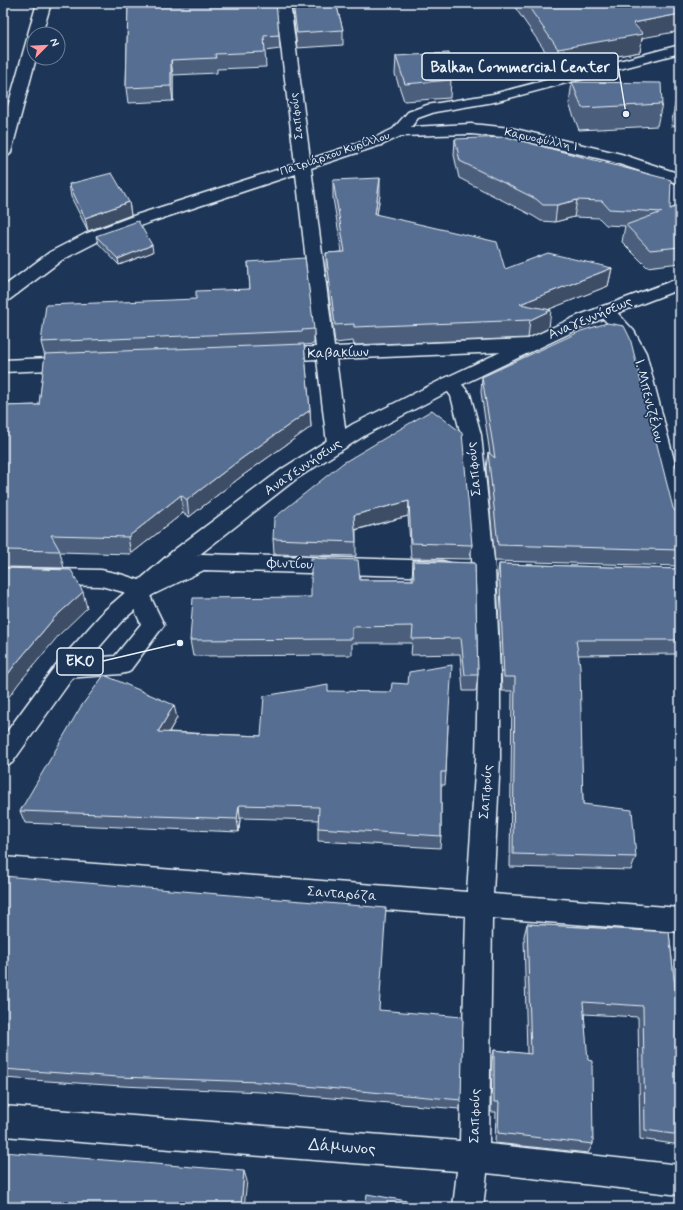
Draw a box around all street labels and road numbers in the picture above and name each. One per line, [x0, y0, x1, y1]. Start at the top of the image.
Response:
street label: Σαπφούς [286, 92, 308, 140]
street label: Καρυοφύλλη Ι [503, 124, 579, 156]
street label: Πατριάρχου Κυρίλλου [278, 128, 393, 180]
street label: Αναγεννήσεως [545, 292, 635, 344]
street label: Καβακίων [307, 343, 369, 363]
street label: Ι. Μπενιζέλου [630, 357, 669, 445]
street label: Αναγεννήσεως [261, 434, 345, 500]
street label: Σαπφούς [462, 441, 486, 497]
street label: Φιντίου [266, 554, 313, 574]
street label: Σαπφούς [475, 764, 497, 820]
street label: Σανταρόζα [306, 883, 378, 905]
street label: Σαπφούς [466, 1088, 484, 1144]
street label: Δάμωνος [307, 1134, 377, 1160]

